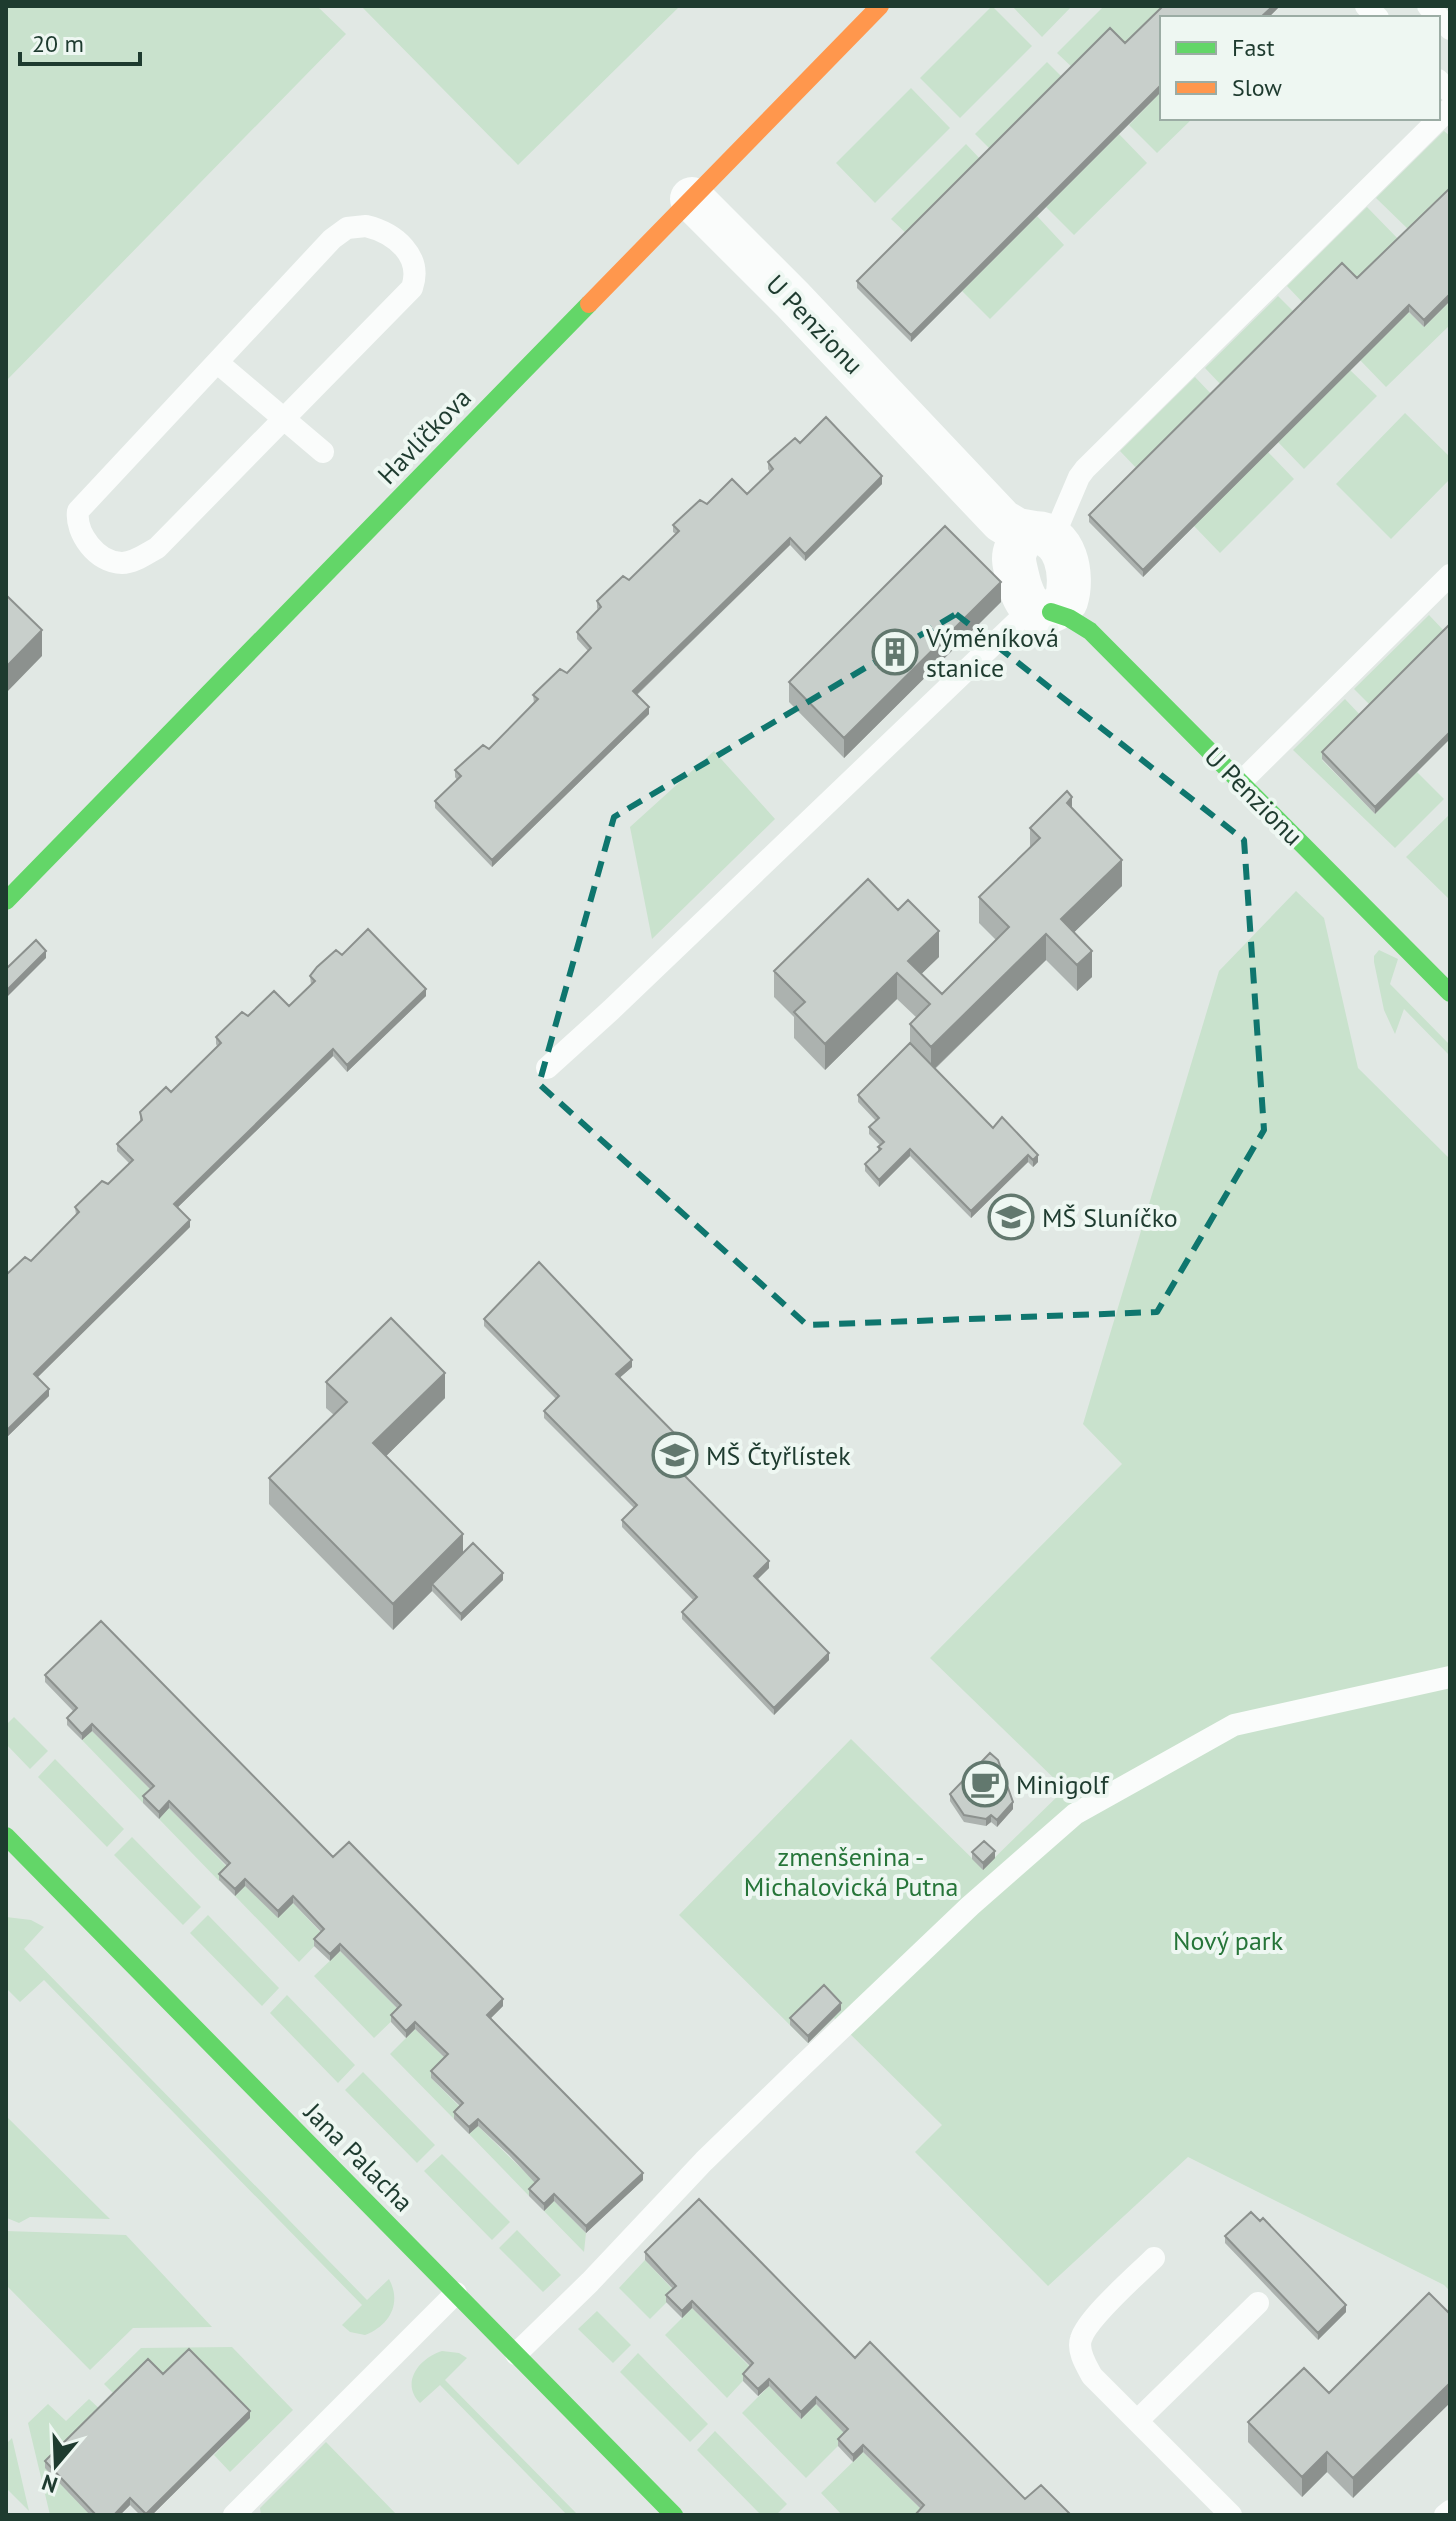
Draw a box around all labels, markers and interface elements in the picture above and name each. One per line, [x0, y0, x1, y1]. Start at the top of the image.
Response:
scale bar [20, 16, 140, 66]
legend [1160, 16, 1440, 120]
text: 20 m [32, 28, 84, 59]
text: Fast [1232, 32, 1275, 63]
text: Slow [1232, 72, 1282, 103]
street label: U Penzionu [759, 267, 871, 381]
street label: Havlíčkova [370, 381, 478, 491]
place label: Výměníková stanice [925, 621, 1059, 684]
building icon: Výměníková stanice [871, 628, 919, 676]
street label: U Penzionu [1198, 740, 1310, 852]
school or university icon: MŠ Sluníčko [987, 1193, 1035, 1241]
place label: MŠ Sluníčko [1042, 1201, 1178, 1234]
school or university icon: MŠ Čtyřlístek [651, 1431, 699, 1479]
place label: MŠ Čtyřlístek [706, 1439, 851, 1472]
cafe icon: Minigolf [961, 1760, 1009, 1808]
place label: Minigolf [1016, 1768, 1110, 1801]
park label: zmenšenina - Michalovická Putna [744, 1840, 958, 1903]
park label: Nový park [1173, 1924, 1284, 1957]
street label: Jana Palacha [297, 2095, 420, 2218]
north arrow [16, 2425, 96, 2505]
text: N [38, 2468, 61, 2500]

